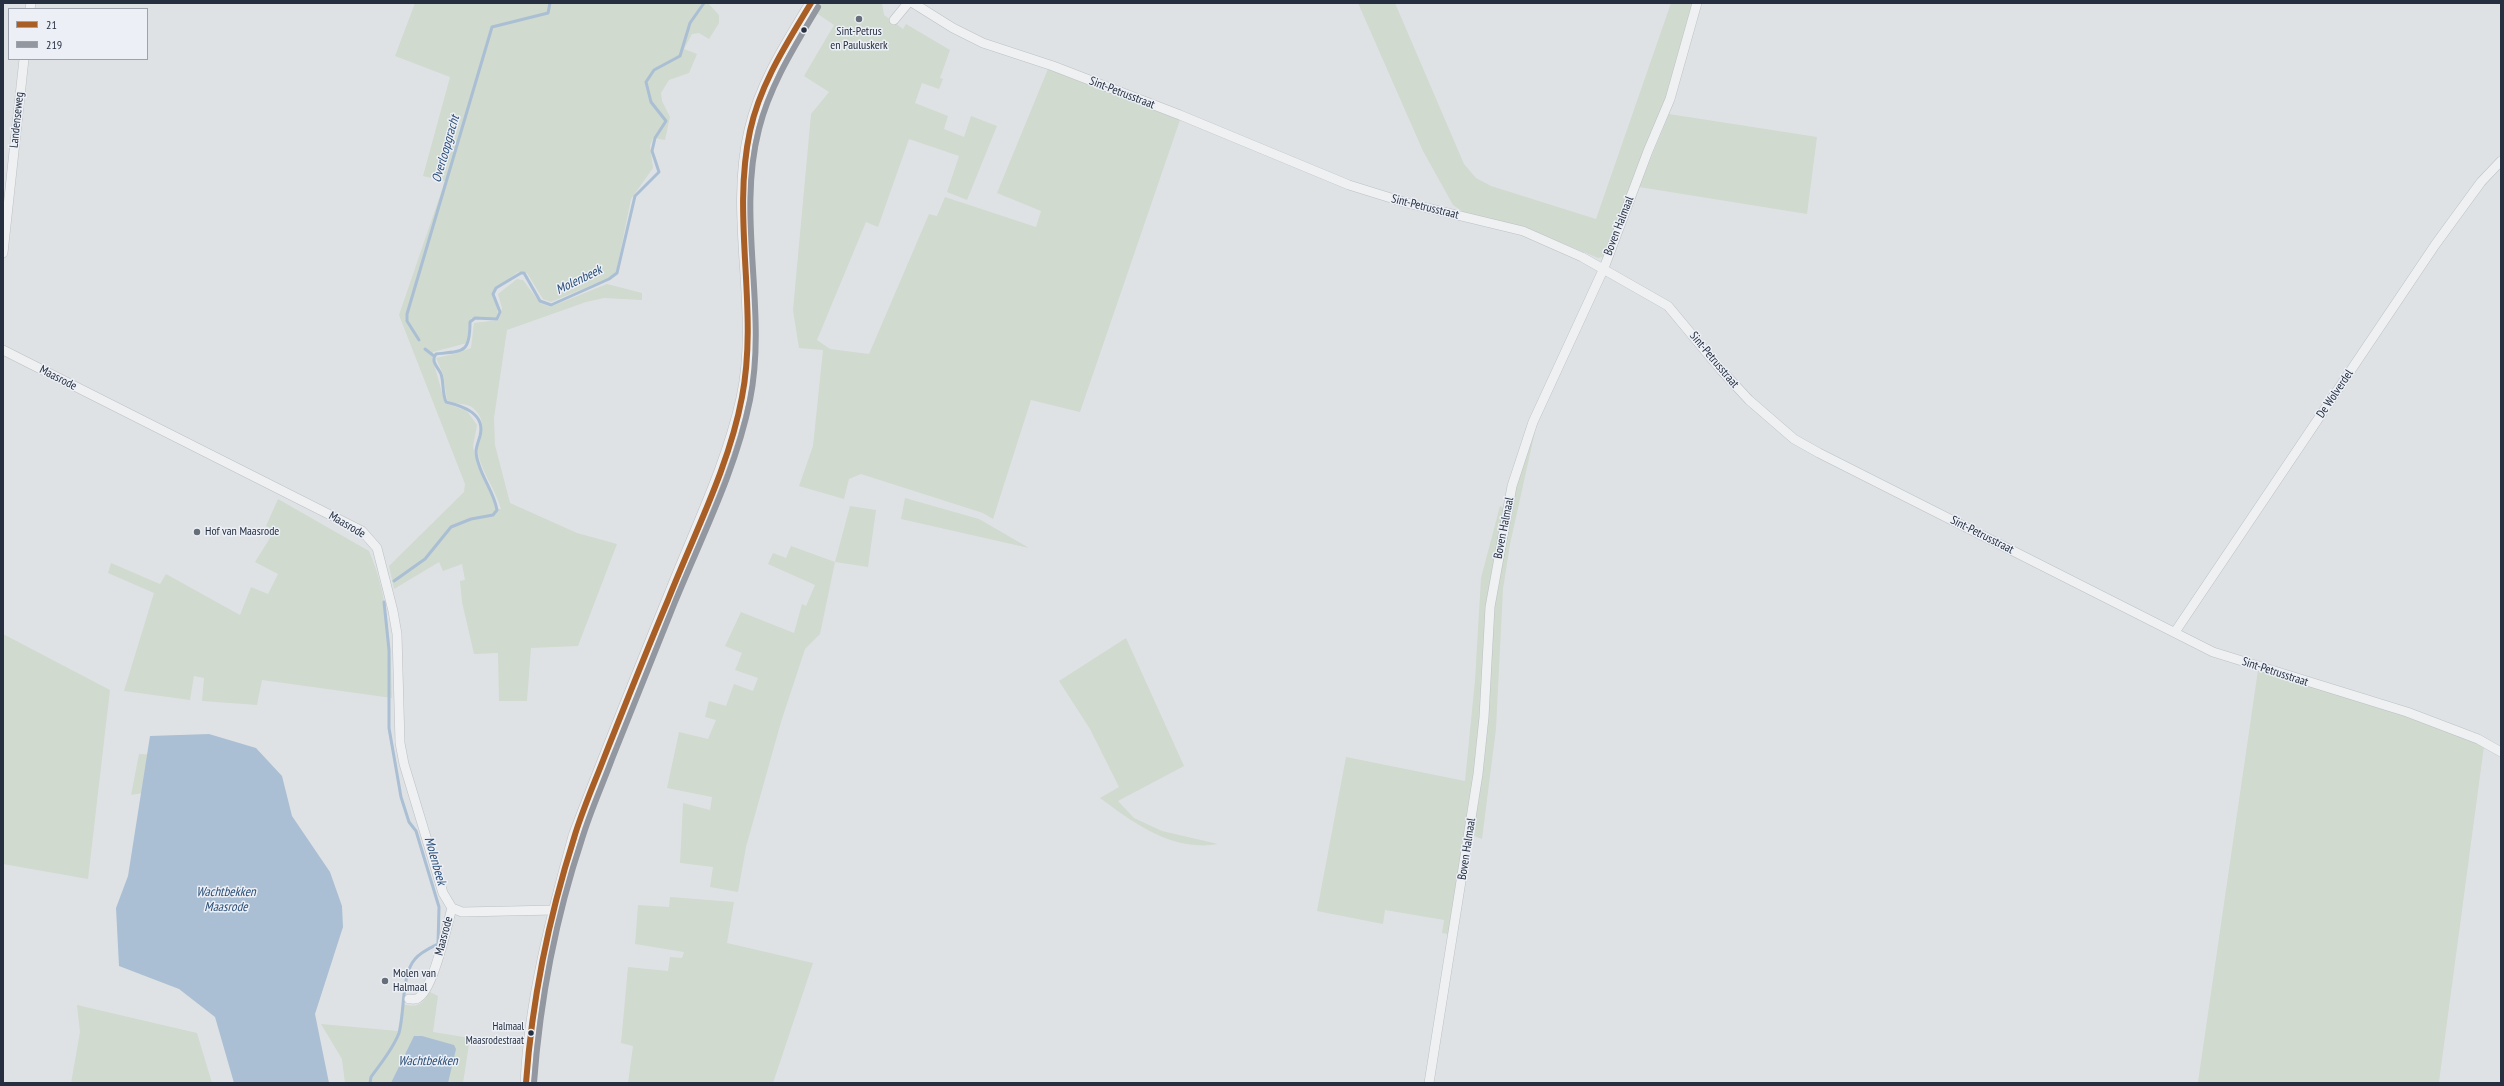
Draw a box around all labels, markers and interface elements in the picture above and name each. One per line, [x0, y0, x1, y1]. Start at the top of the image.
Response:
legend [8, 8, 148, 60]
marker: Sint-Petrus en Pauluskerk [854, 14, 864, 24]
text: 21 [46, 17, 57, 32]
unlabelled marker [799, 25, 809, 35]
place label: Sint-Petrus en Pauluskerk [830, 25, 888, 53]
text: 219 [46, 37, 62, 52]
street label: Sint-Petrusstraat [1087, 74, 1157, 112]
street label: Landenseweg [7, 91, 27, 149]
water label: Overloopgracht [429, 114, 463, 184]
street label: Sint-Petrusstraat [1390, 192, 1460, 222]
street label: Boven Halmaal [1601, 194, 1637, 258]
water label: Molenbeek [553, 262, 605, 298]
street label: Sint-Petrusstraat [1686, 329, 1742, 391]
street label: Maasrode [37, 363, 79, 393]
street label: De Wolverdel [2314, 367, 2356, 421]
street label: Boven Halmaal [1491, 496, 1517, 560]
street label: Maasrode [326, 509, 368, 541]
street label: Sint-Petrusstraat [1948, 513, 2016, 557]
place label: Hof van Maasrode [205, 525, 279, 539]
marker: Hof van Maasrode [192, 527, 202, 537]
street label: Sint-Petrusstraat [2240, 655, 2310, 689]
street label: Boven Halmaal [1455, 817, 1479, 881]
water label: Molenbeek [421, 835, 449, 887]
water label: Wachtbekken Maasrode [196, 884, 256, 915]
street label: Maasrode [432, 915, 456, 957]
place label: Molen van Halmaal [393, 967, 436, 995]
marker: Molen van Halmaal [380, 976, 390, 986]
place label: Halmaal Maasrodestraat [466, 1020, 524, 1046]
marker: Halmaal Maasrodestraat [526, 1028, 536, 1038]
water label: Wachtbekken [398, 1053, 458, 1069]

